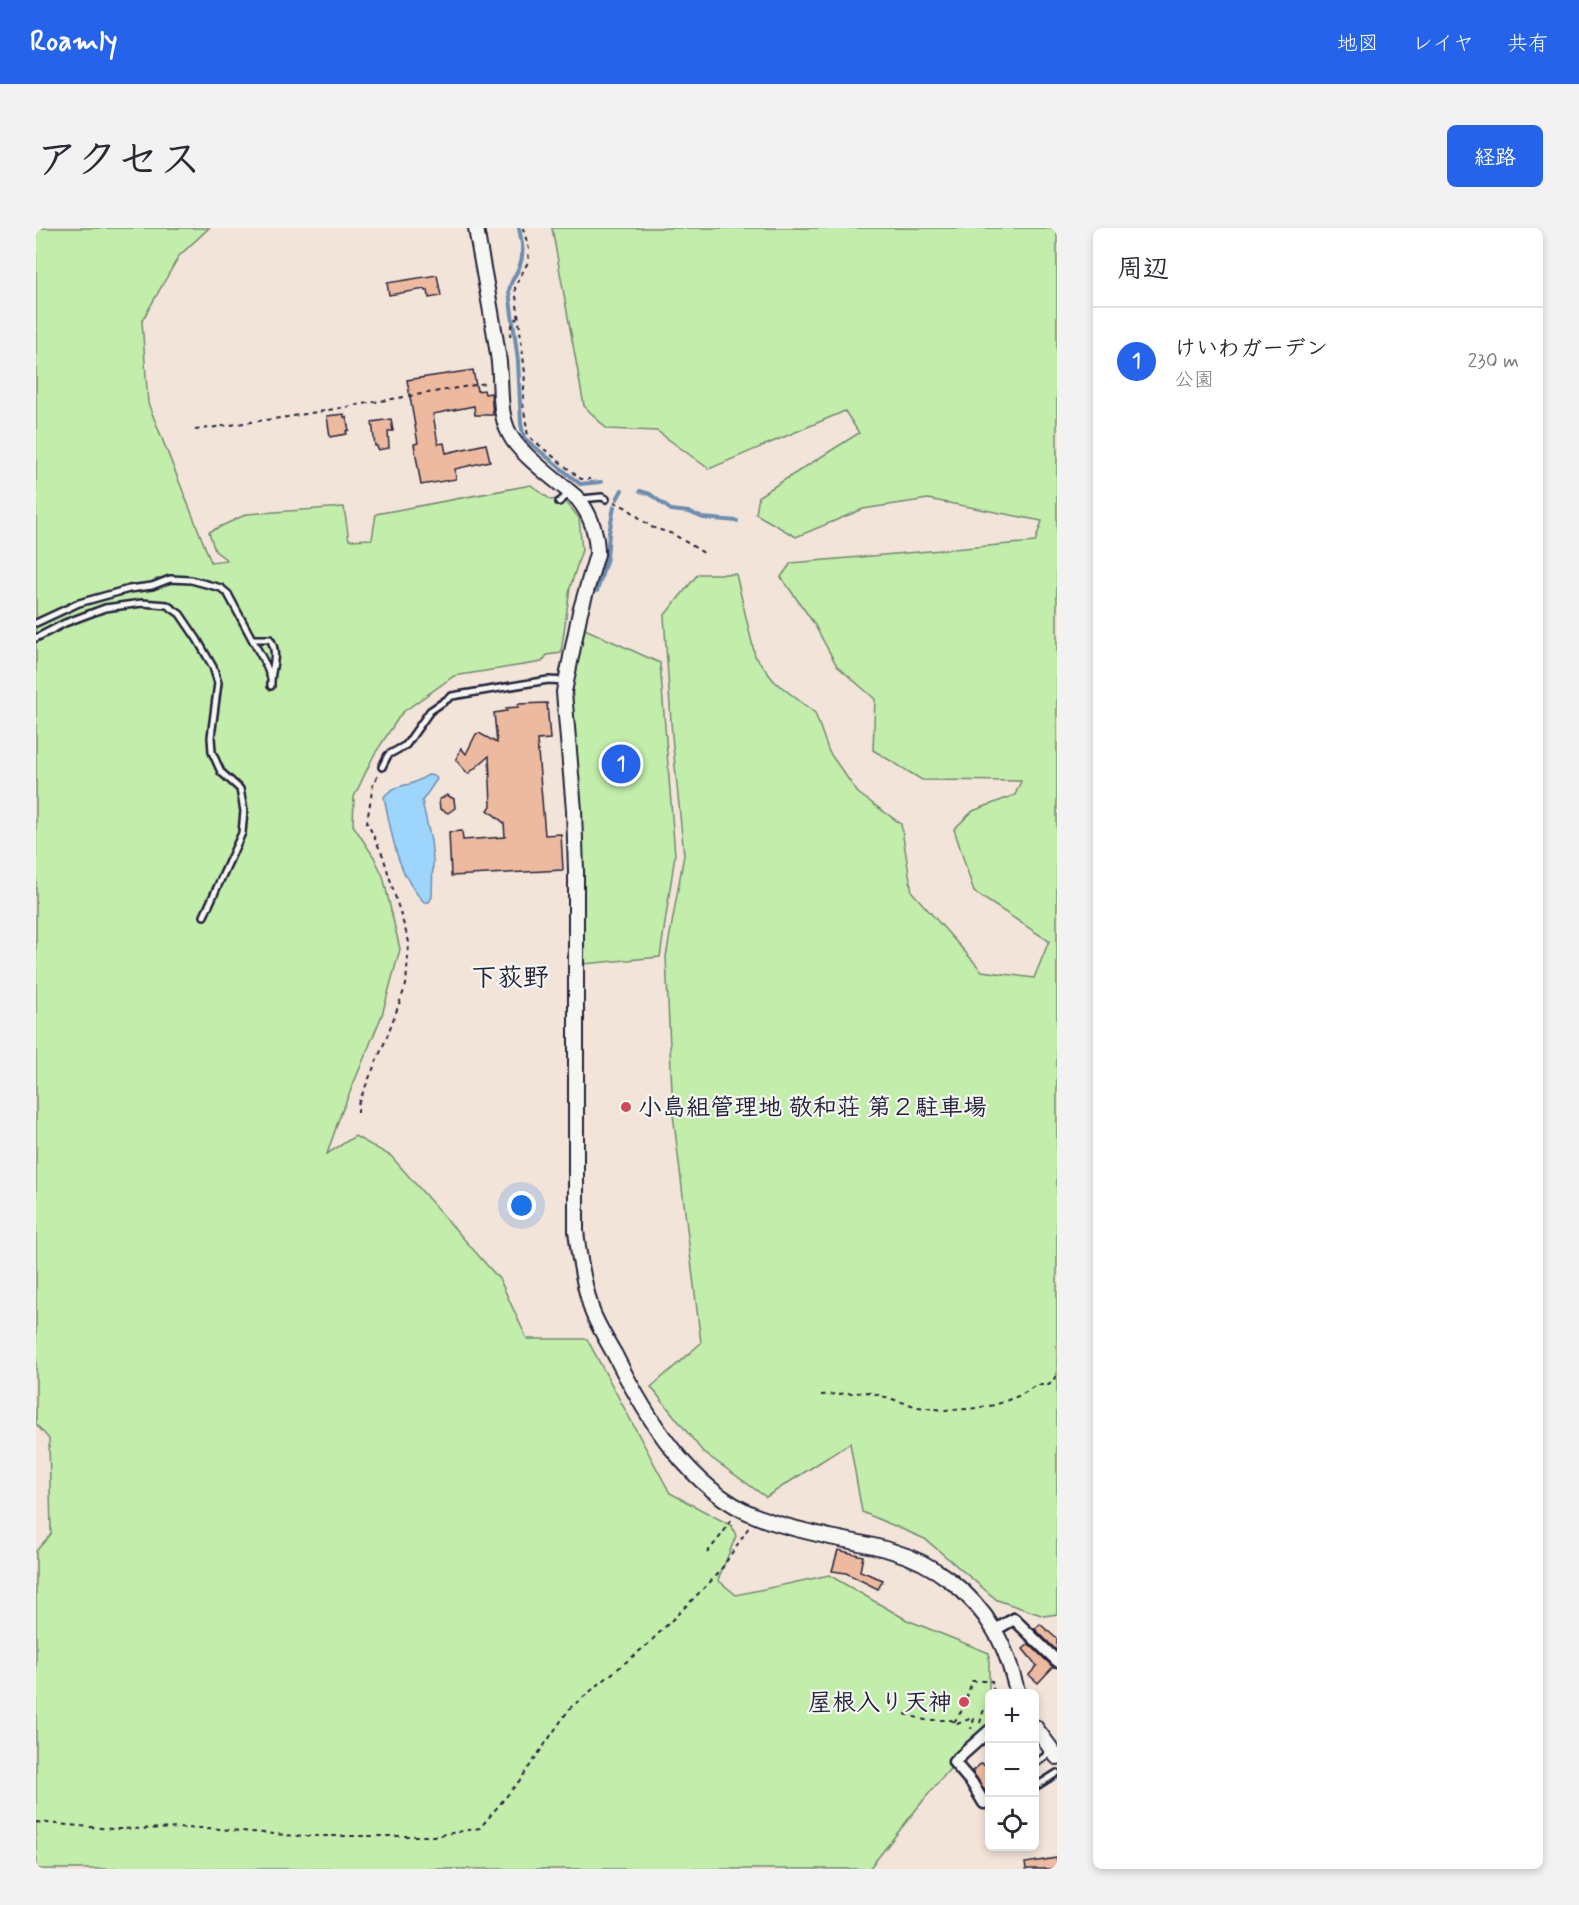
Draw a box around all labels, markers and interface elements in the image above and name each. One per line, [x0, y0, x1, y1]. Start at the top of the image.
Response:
text: Roamly [30, 24, 118, 61]
text: 地図 [1337, 30, 1379, 58]
text: レイヤ [1412, 30, 1474, 58]
text: 共有 [1507, 30, 1549, 58]
button: 経路 [1447, 125, 1543, 187]
text: アクセス [36, 134, 201, 189]
text: 周辺 [1117, 253, 1169, 287]
text: けいわガーデン [1174, 335, 1328, 363]
text: 1 [1132, 348, 1141, 375]
text: 230 m [1467, 348, 1519, 375]
text: 公園 [1174, 367, 1214, 394]
pin: 1 [602, 742, 640, 786]
district label: 下荻野 [471, 962, 549, 996]
place label: 小島組管理地 敬和荘 第２駐車場 [638, 1093, 987, 1124]
marker: 小島組管理地 敬和荘 第２駐車場 [619, 1100, 633, 1114]
your location [507, 1191, 536, 1220]
place label: 屋根入り天神 [808, 1688, 952, 1719]
map controls [985, 1689, 1039, 1851]
button: + [985, 1689, 1039, 1743]
marker: 屋根入り天神 [957, 1695, 971, 1709]
button: − [985, 1743, 1039, 1797]
button: locate [985, 1797, 1039, 1851]

